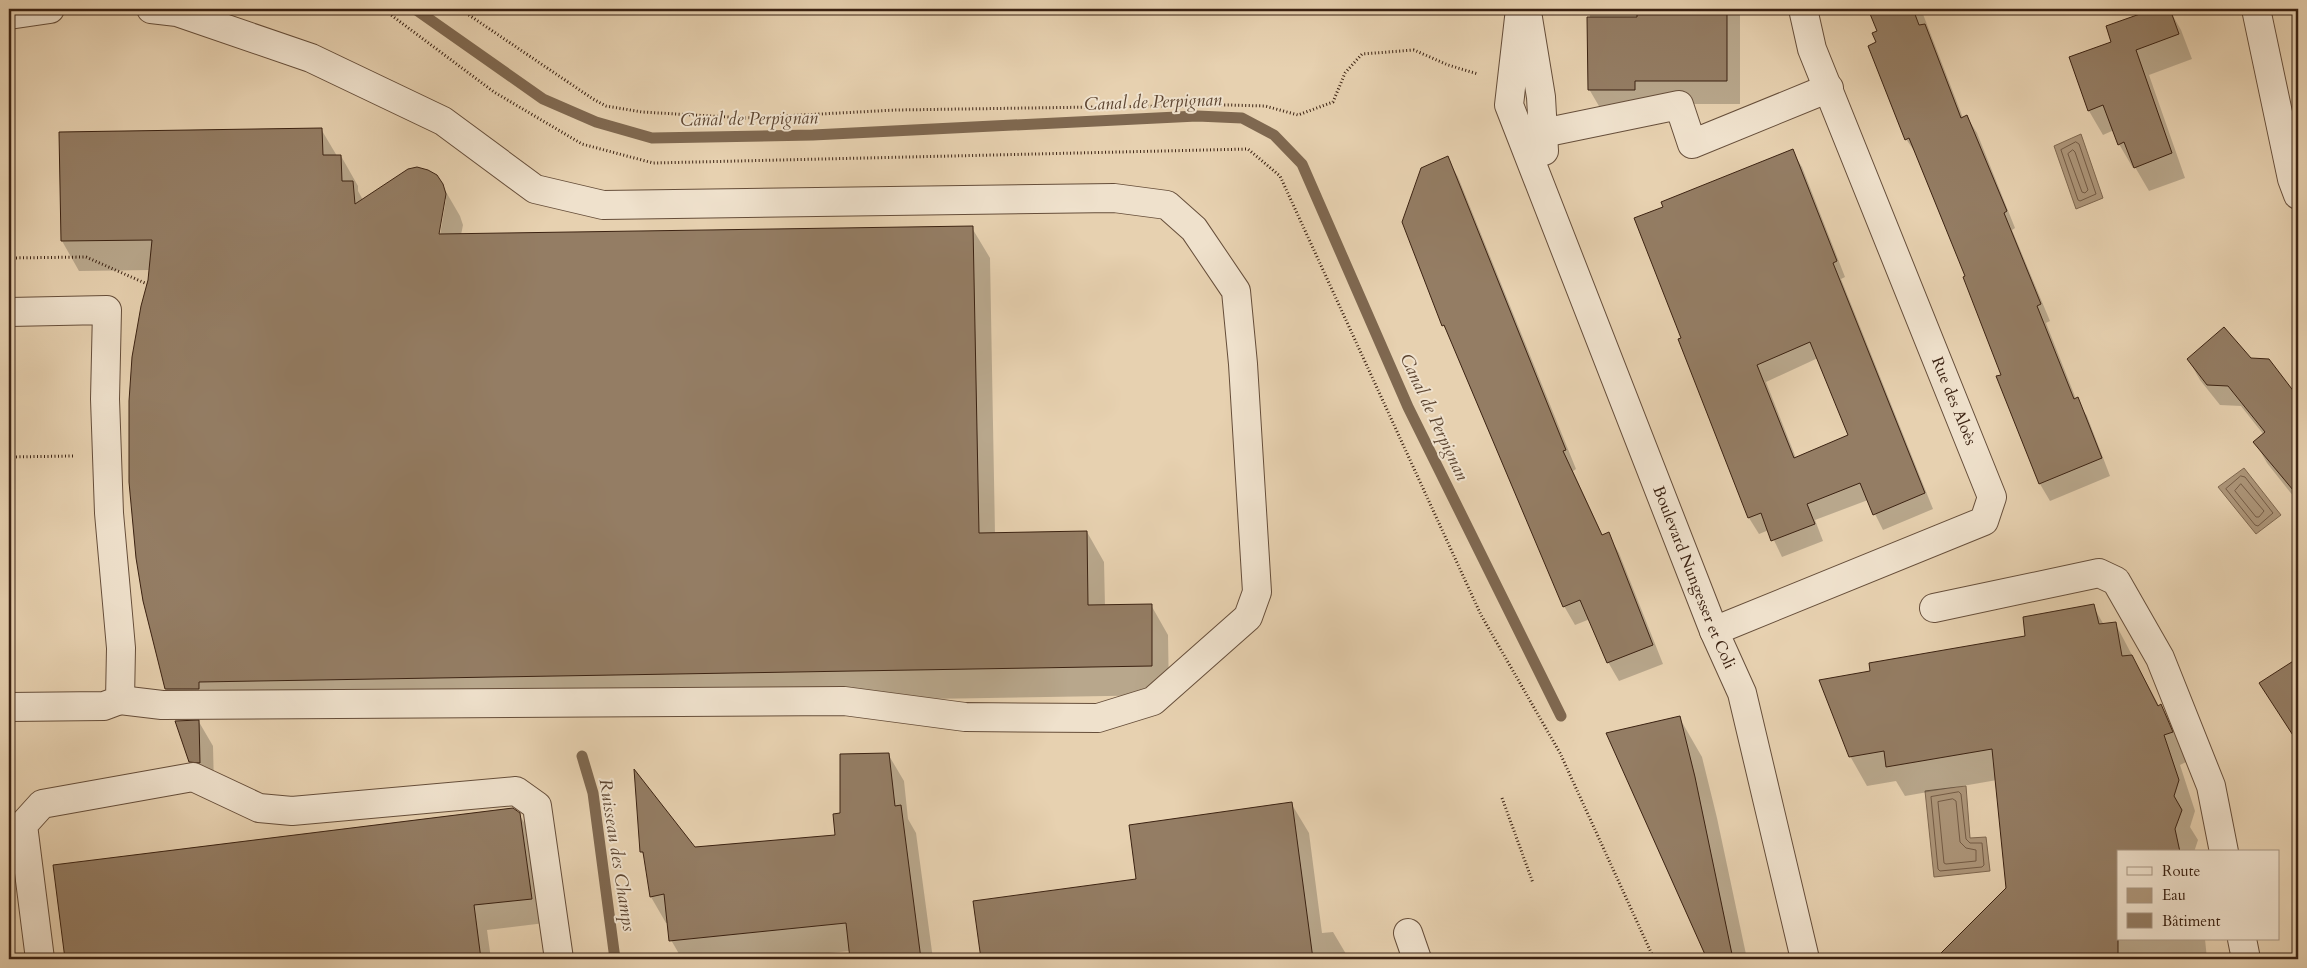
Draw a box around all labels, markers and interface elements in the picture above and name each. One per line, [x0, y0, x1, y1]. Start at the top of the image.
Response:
water label: Canal de Perpignan [1084, 87, 1223, 117]
water label: Canal de Perpignan [680, 105, 818, 133]
water label: Canal de Perpignan [1394, 349, 1475, 485]
street label: Rue des Aloès [1926, 353, 1982, 449]
street label: Boulevard Nungesser et Coli [1648, 483, 1741, 673]
water label: Ruisseau des Champs [593, 777, 641, 933]
legend [2117, 850, 2280, 940]
text: Route [2162, 861, 2200, 881]
text: Eau [2162, 885, 2186, 905]
text: Bâtiment [2162, 911, 2221, 931]

